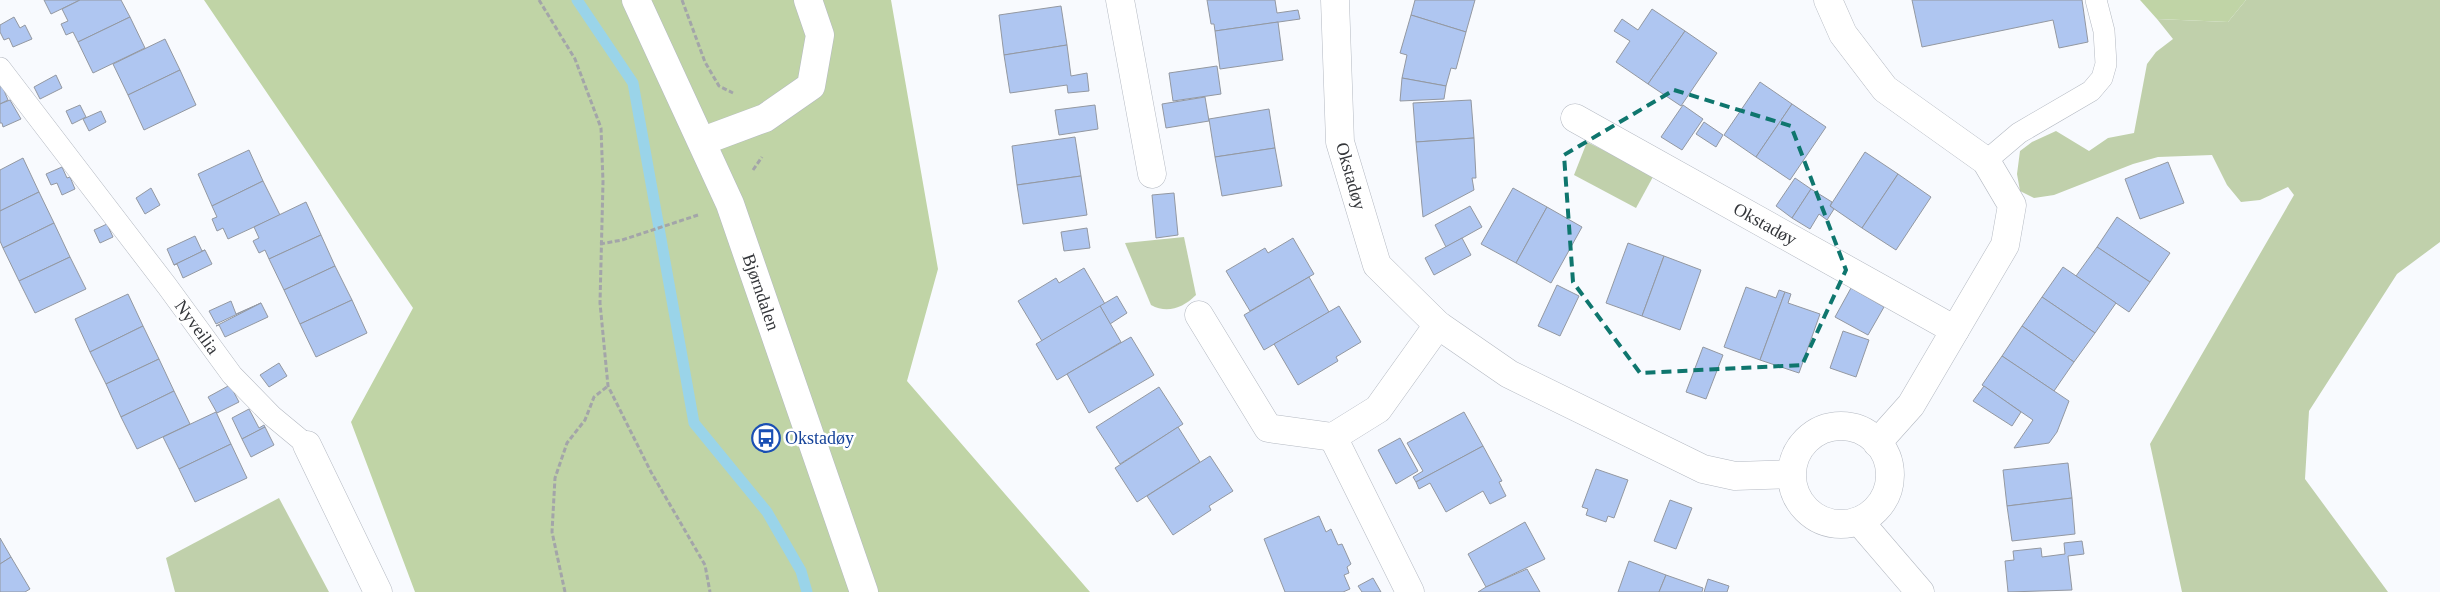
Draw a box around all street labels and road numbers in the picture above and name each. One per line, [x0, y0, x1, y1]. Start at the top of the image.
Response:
street label: Okstadøy [1332, 140, 1370, 212]
street label: Okstadøy [1730, 199, 1800, 249]
street label: Bjørndalen [739, 251, 783, 333]
street label: Nyveilia [171, 296, 223, 358]

